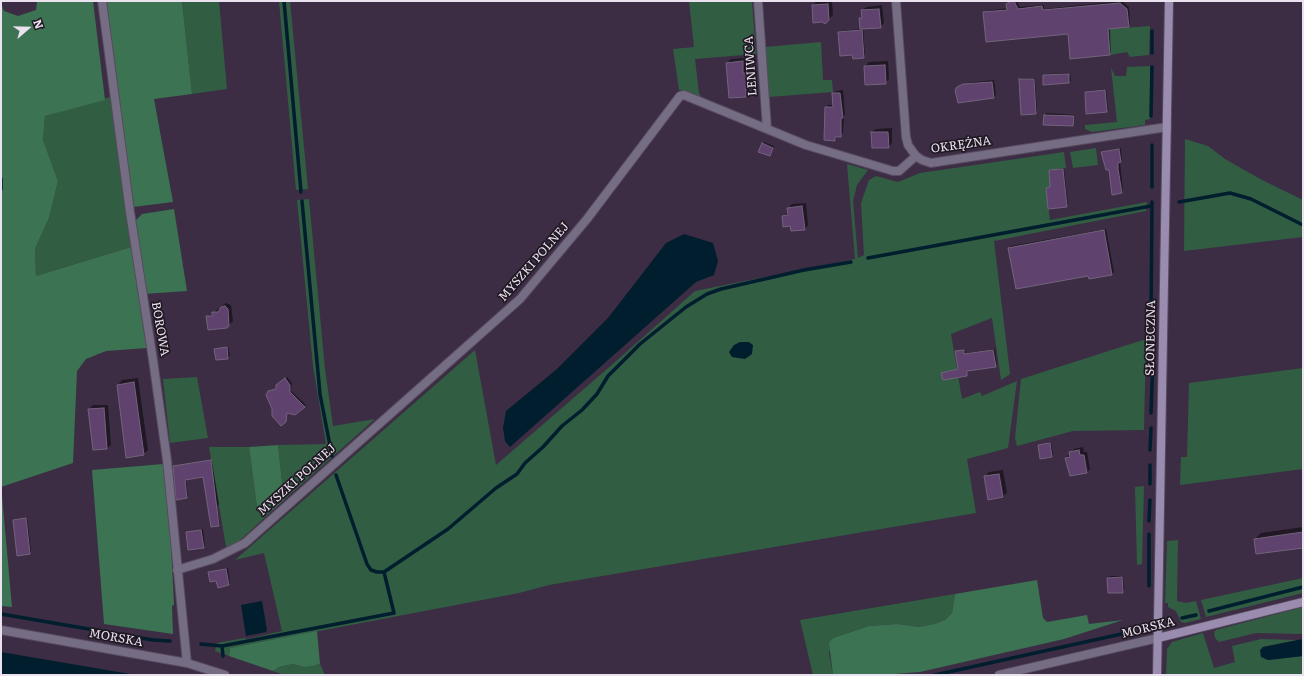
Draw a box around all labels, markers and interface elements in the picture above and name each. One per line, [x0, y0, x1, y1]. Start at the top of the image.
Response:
north arrow [8, 8, 48, 48]
text: N [30, 17, 48, 31]
street label: LENIWCA [742, 36, 760, 96]
street label: OKRĘŻNA [930, 134, 992, 156]
street label: MYSZKI POLNEJ [496, 220, 572, 304]
street label: SŁONECZNA [1143, 300, 1159, 376]
street label: BOROWA [148, 301, 172, 357]
street label: MYSZKI POLNEJ [255, 441, 339, 519]
street label: MORSKA [1120, 614, 1176, 642]
street label: MORSKA [88, 626, 144, 650]

